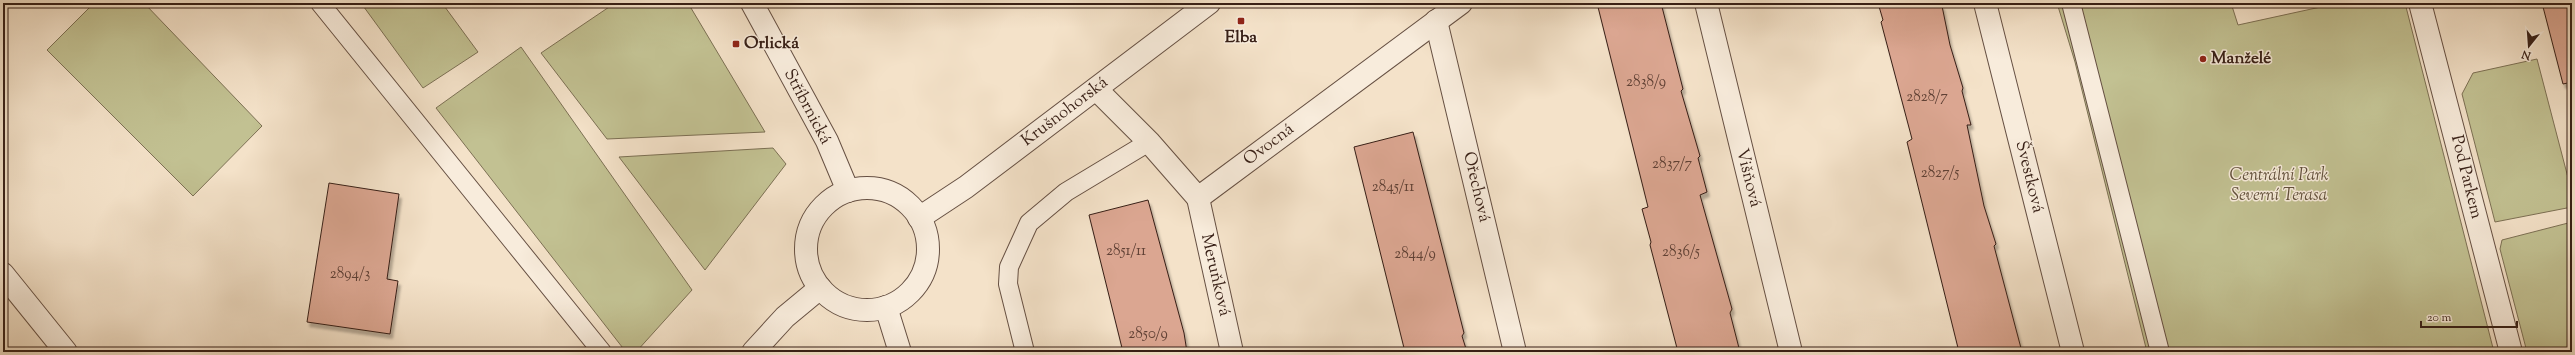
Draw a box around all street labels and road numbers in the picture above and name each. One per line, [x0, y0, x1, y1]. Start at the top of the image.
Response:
street label: Stříbrnická [777, 65, 837, 149]
street label: Krušnohorská [1017, 71, 1114, 153]
street label: Ovocná [1239, 118, 1299, 172]
street label: Pod Parkem [2444, 133, 2488, 221]
street label: Švestková [2008, 138, 2050, 216]
street label: Višňová [1729, 146, 1767, 210]
street label: Ořechová [1456, 149, 1496, 225]
street label: Meruňková [1194, 231, 1236, 319]

